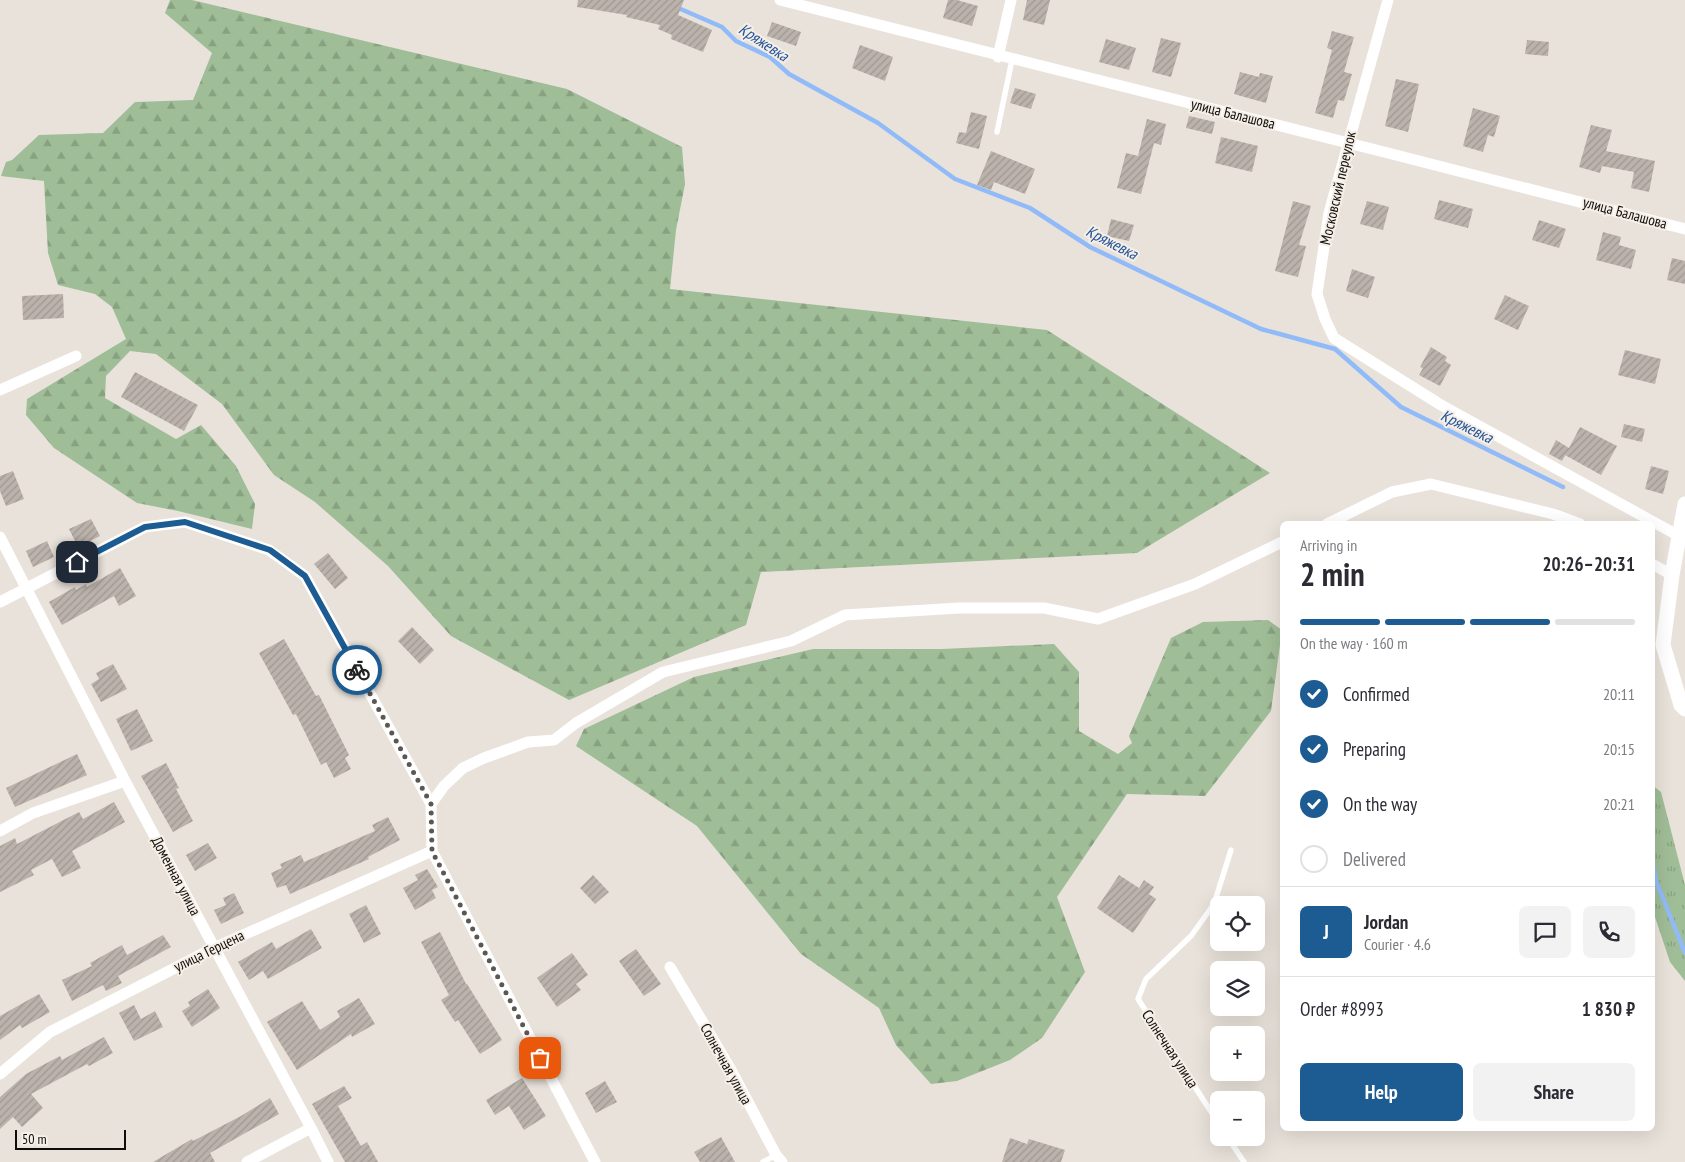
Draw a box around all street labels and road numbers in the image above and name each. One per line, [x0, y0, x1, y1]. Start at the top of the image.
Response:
street label: улица Балашова [1189, 94, 1277, 133]
street label: Московский переулок [1315, 129, 1360, 247]
street label: улица Балашова [1581, 192, 1669, 233]
street label: Доменная улица [148, 833, 205, 919]
street label: улица Герцена [170, 925, 247, 976]
street label: Солнечная улица [1138, 1006, 1203, 1092]
street label: Солнечная улица [696, 1020, 757, 1108]

